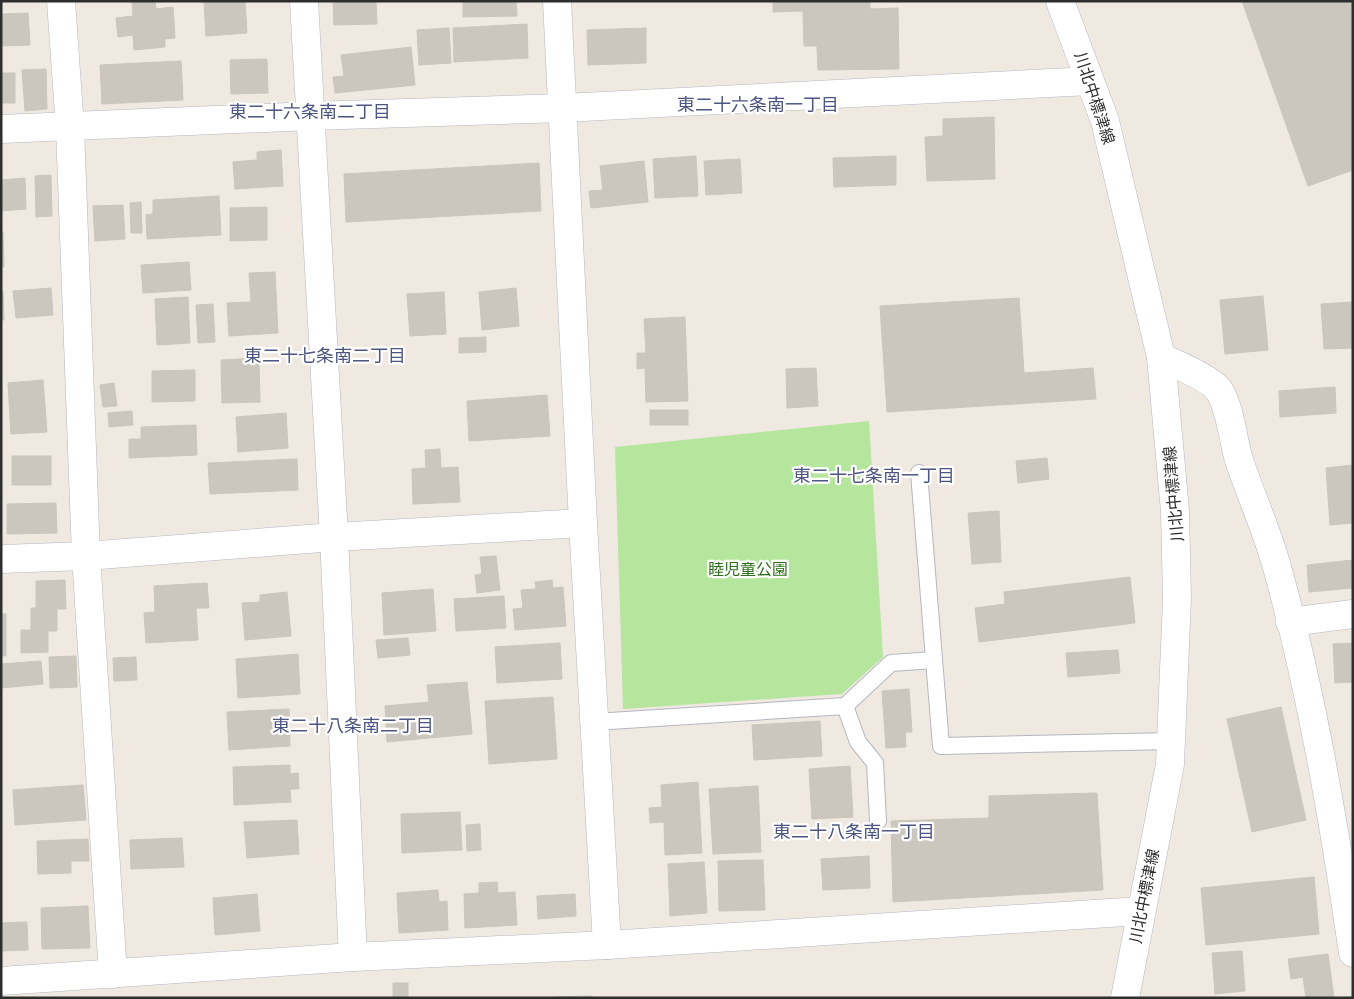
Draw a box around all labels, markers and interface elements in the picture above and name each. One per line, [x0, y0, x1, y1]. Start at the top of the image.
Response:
street label: 川北中標津線 [1071, 50, 1118, 147]
district label: 東二十六条南一丁目 [677, 94, 839, 116]
district label: 東二十六条南二丁目 [229, 101, 391, 123]
district label: 東二十七条南二丁目 [244, 345, 406, 367]
street label: 川北中標津線 [1160, 445, 1187, 543]
district label: 東二十七条南一丁目 [793, 465, 955, 487]
park label: 睦児童公園 [708, 560, 788, 579]
district label: 東二十八条南二丁目 [272, 715, 434, 737]
district label: 東二十八条南一丁目 [773, 821, 935, 843]
street label: 川北中標津線 [1126, 847, 1163, 945]

